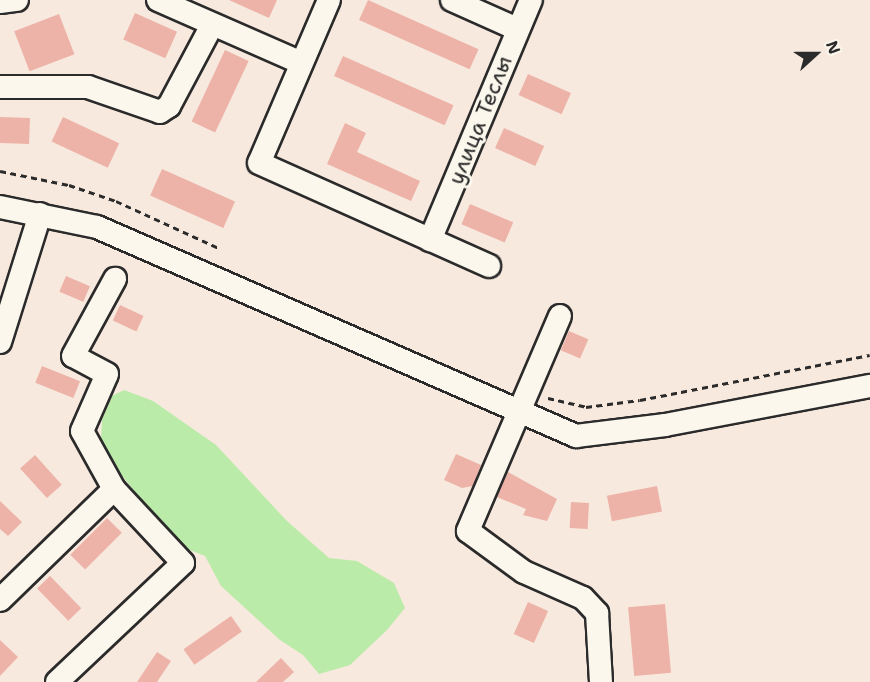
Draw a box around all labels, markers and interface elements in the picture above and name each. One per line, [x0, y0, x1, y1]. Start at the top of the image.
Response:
north arrow [786, 24, 846, 84]
text: N [821, 38, 845, 57]
street label: улица Теслы [442, 52, 518, 188]

